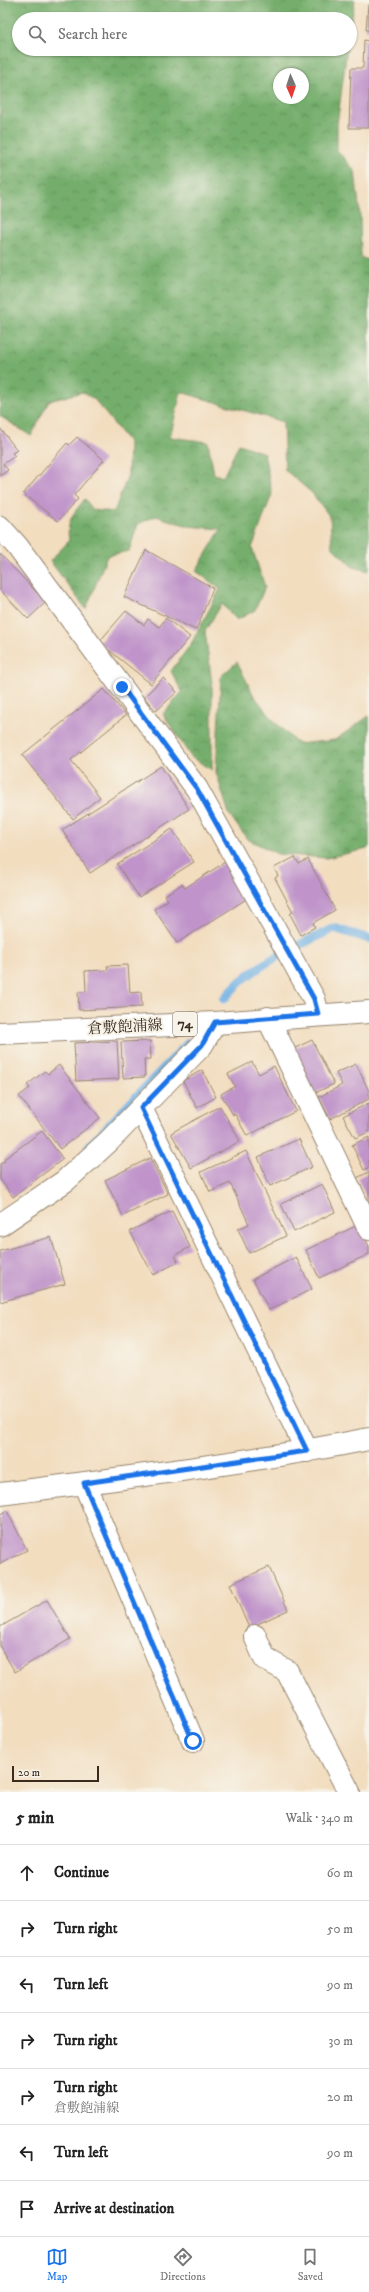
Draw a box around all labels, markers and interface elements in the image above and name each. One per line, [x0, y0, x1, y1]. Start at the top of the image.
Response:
search box [12, 12, 357, 56]
icon: search [26, 23, 48, 45]
text: Search here [58, 25, 127, 44]
north arrow [273, 68, 309, 104]
route end [113, 678, 131, 696]
road number: 74 [173, 1012, 197, 1036]
street label: 倉敷飽浦線 [87, 1016, 163, 1038]
route start [184, 1732, 202, 1750]
scale bar [12, 1764, 99, 1783]
text: 20 m [18, 1766, 40, 1780]
text: 5 min [16, 1807, 54, 1829]
text: Walk · 340 m [285, 1810, 353, 1826]
icon: ahead [16, 1862, 38, 1884]
text: Continue [54, 1863, 109, 1882]
text: 60 m [327, 1865, 353, 1881]
icon: right [16, 1918, 38, 1940]
text: Turn right [54, 1919, 117, 1938]
text: 50 m [327, 1921, 353, 1937]
icon: left [16, 1974, 38, 1996]
text: Turn left [54, 1975, 108, 1994]
text: 90 m [327, 1977, 353, 1993]
icon: right [16, 2030, 38, 2052]
text: Turn right [54, 2031, 117, 2050]
text: 30 m [329, 2033, 353, 2049]
text: Turn right [54, 2078, 117, 2097]
icon: right [16, 2086, 38, 2108]
text: 20 m [327, 2089, 353, 2105]
text: 倉敷飽浦線 [54, 2100, 119, 2116]
icon: left [16, 2142, 38, 2164]
text: Turn left [54, 2143, 108, 2162]
text: 90 m [327, 2145, 353, 2161]
icon: arrive [16, 2198, 38, 2220]
text: Arrive at destination [54, 2199, 174, 2218]
tab: Map [46, 2246, 68, 2284]
tab: Directions [160, 2246, 206, 2284]
tab: Saved [298, 2246, 323, 2284]

